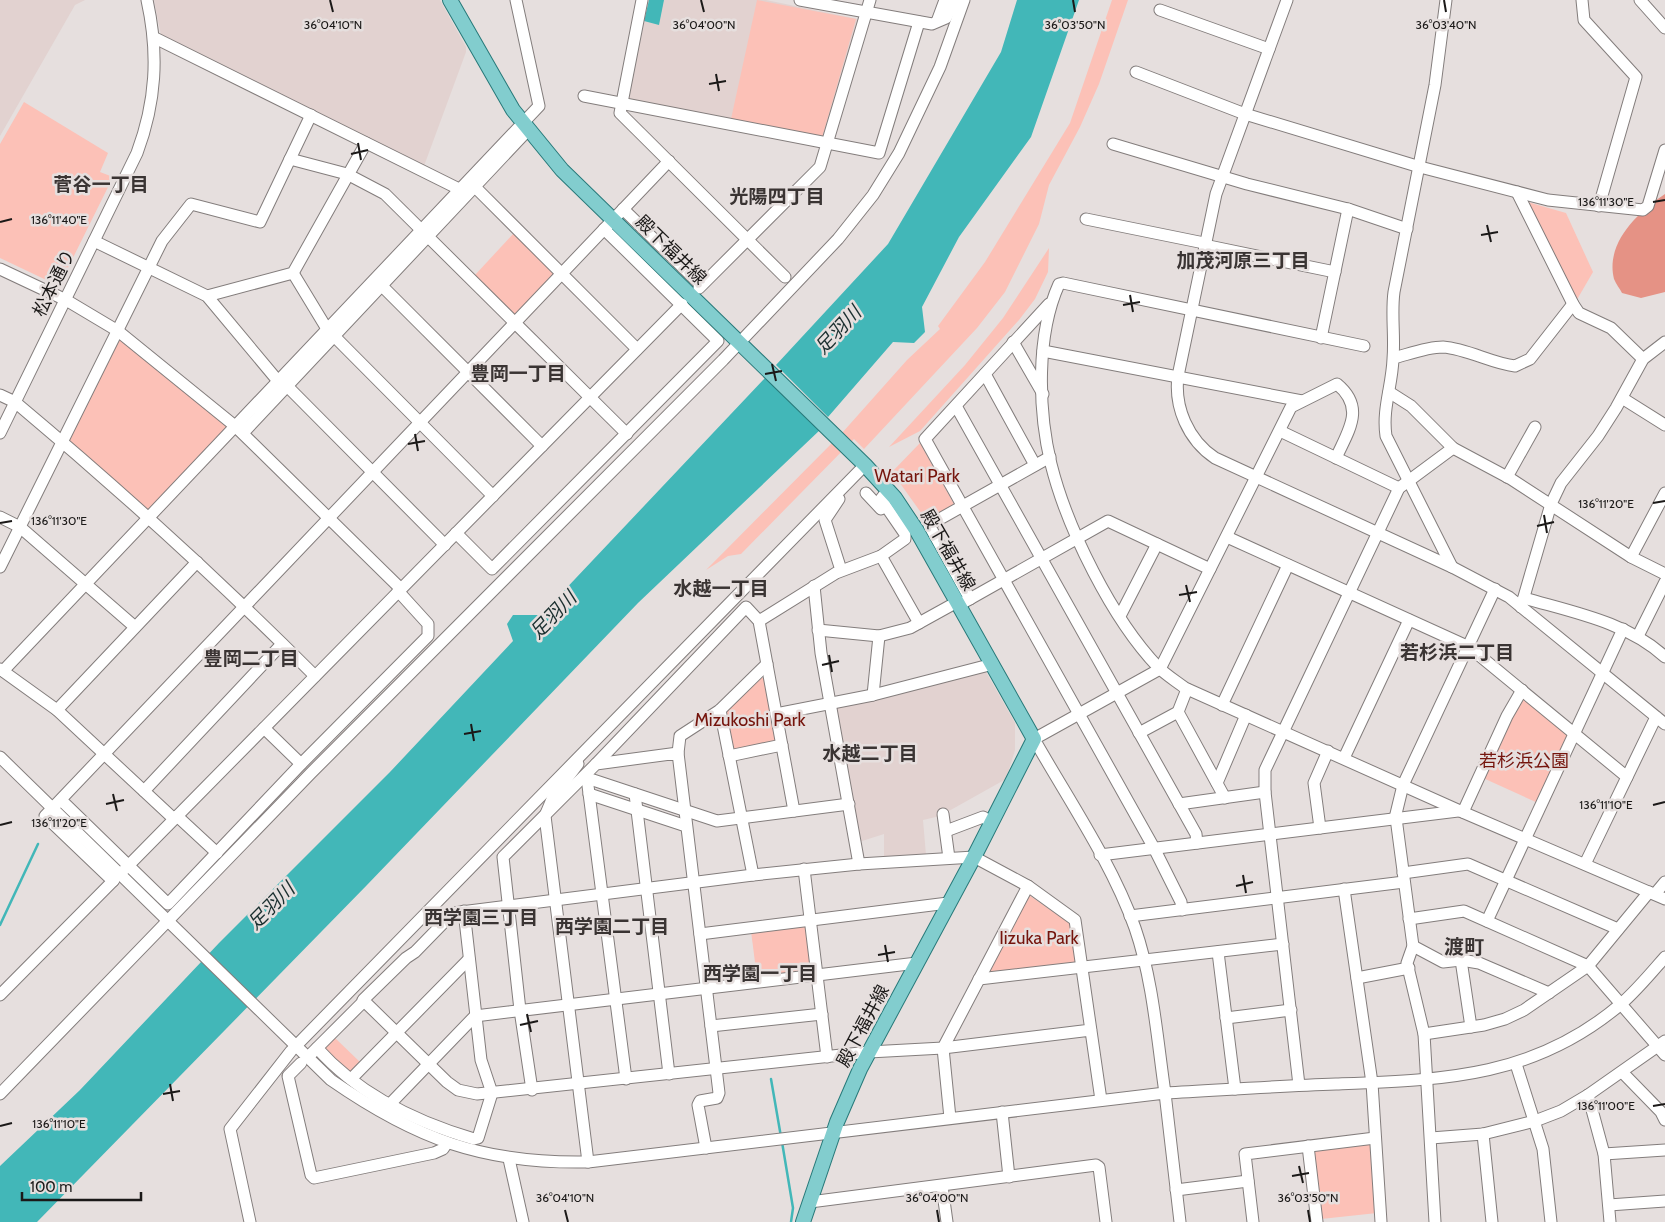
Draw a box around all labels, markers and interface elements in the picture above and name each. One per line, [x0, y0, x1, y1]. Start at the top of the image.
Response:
text: 36°04'10"N [304, 17, 362, 32]
text: 36°04'00"N [673, 17, 735, 32]
text: 36°03'50"N [1045, 17, 1105, 32]
text: 36°03'40"N [1416, 17, 1477, 32]
district label: 菅谷一丁目 [53, 173, 149, 196]
district label: 光陽四丁目 [729, 185, 825, 208]
text: 136°11'30"E [1578, 194, 1634, 209]
street label: 殿下福井線 [631, 211, 711, 289]
text: 136°11'40"E [31, 212, 87, 227]
street label: 松本通り [28, 246, 80, 320]
district label: 加茂河原三丁目 [1176, 249, 1310, 272]
water label: 足羽川 [810, 300, 867, 359]
district label: 豊岡一丁目 [470, 362, 566, 385]
park label: Watari Park [874, 465, 961, 487]
text: 136°11'20"E [1578, 496, 1634, 511]
street label: 殿下福井線 [916, 506, 980, 594]
text: 136°11'30"E [31, 513, 87, 528]
district label: 水越一丁目 [673, 577, 769, 600]
water label: 足羽川 [525, 585, 582, 643]
district label: 若杉浜二丁目 [1400, 641, 1514, 664]
district label: 豊岡二丁目 [203, 647, 299, 670]
park label: Mizukoshi Park [694, 709, 807, 731]
district label: 水越二丁目 [822, 742, 918, 765]
park label: 若杉浜公園 [1479, 750, 1569, 772]
text: 136°11'10"E [1579, 797, 1633, 812]
text: 136°11'20"E [31, 815, 87, 830]
water label: 足羽川 [243, 876, 301, 934]
district label: 西学園三丁目 [424, 906, 538, 929]
district label: 西学園二丁目 [555, 915, 669, 938]
park label: Iizuka Park [999, 927, 1080, 949]
district label: 渡町 [1444, 935, 1484, 959]
district label: 西学園一丁目 [703, 962, 817, 985]
street label: 殿下福井線 [832, 981, 894, 1071]
text: 136°11'00"E [1577, 1098, 1635, 1113]
text: 136°11'10"E [32, 1116, 86, 1131]
scale bar [22, 1170, 141, 1202]
text: 100 m [30, 1178, 72, 1196]
text: 36°04'10"N [536, 1190, 594, 1205]
text: 36°04'00"N [906, 1190, 968, 1205]
text: 36°03'50"N [1278, 1190, 1338, 1205]

